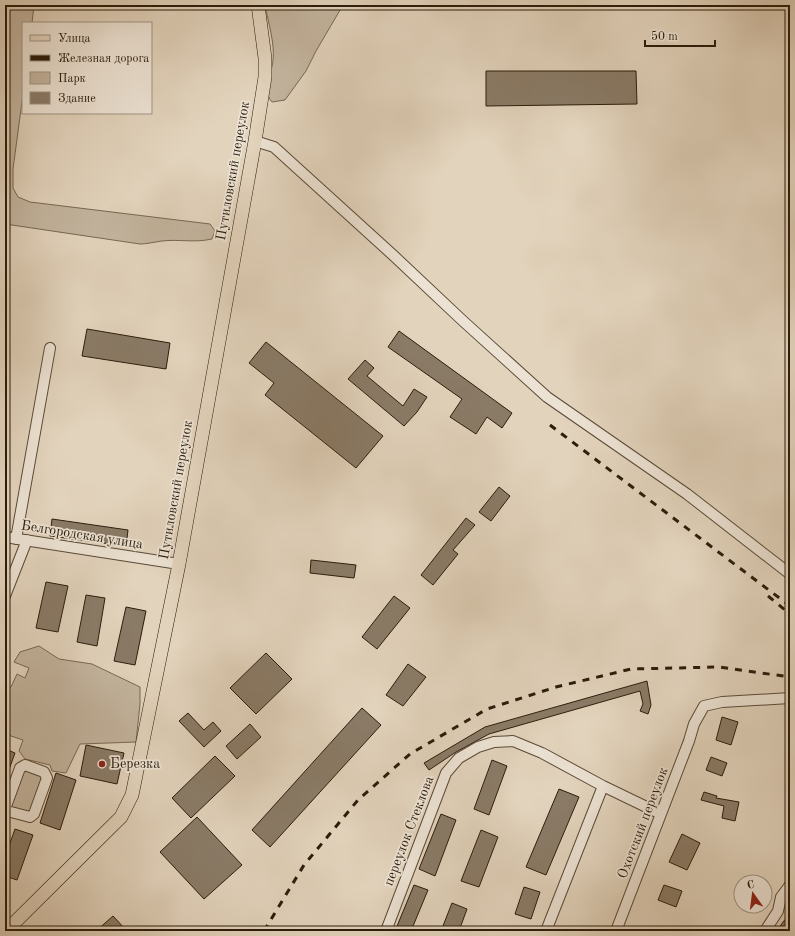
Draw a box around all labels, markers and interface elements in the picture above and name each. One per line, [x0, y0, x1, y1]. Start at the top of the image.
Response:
legend [22, 22, 152, 114]
scale bar [645, 22, 715, 48]
text: 50 m [651, 30, 678, 43]
text: Улица [58, 33, 91, 45]
text: Железная дорога [58, 53, 149, 65]
text: Парк [58, 73, 86, 85]
text: Здание [58, 93, 96, 105]
street label: Путиловский переулок [214, 100, 252, 242]
street label: Путиловский переулок [157, 419, 195, 561]
street label: Белгородская улица [20, 518, 144, 552]
place label: Березка [110, 757, 160, 771]
marker: Березка [97, 759, 107, 769]
street label: Охотский переулок [615, 765, 671, 881]
street label: переулок Стеклова [382, 774, 436, 888]
north arrow [733, 874, 773, 914]
text: С [746, 880, 756, 892]

